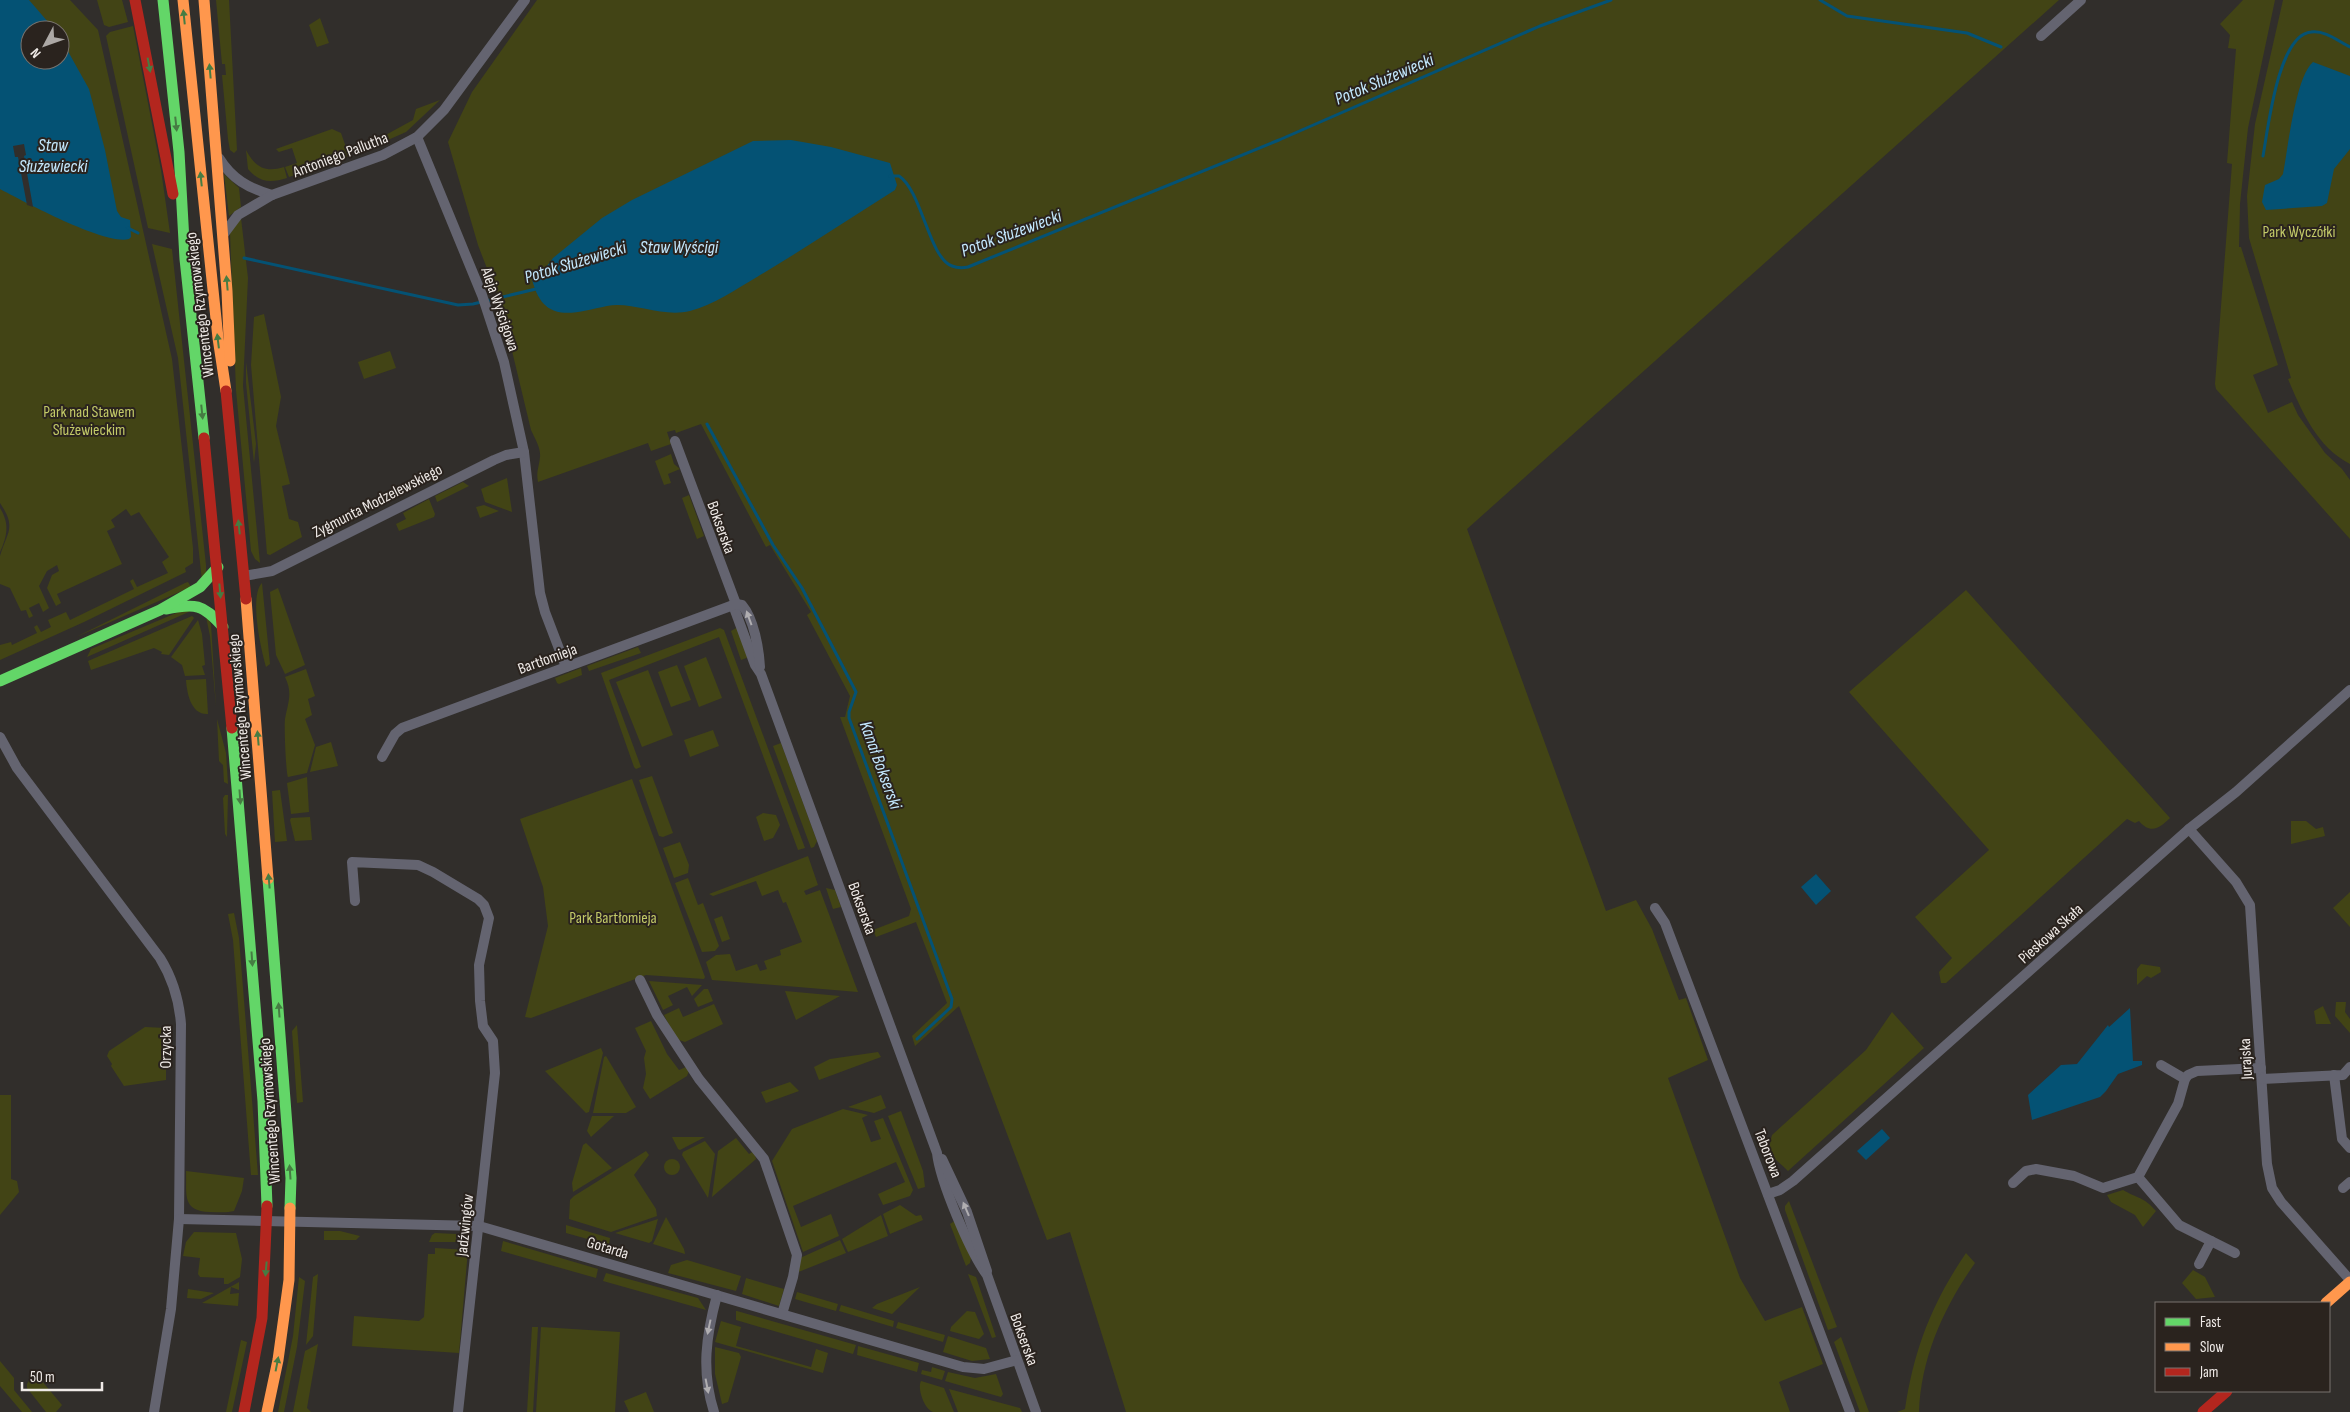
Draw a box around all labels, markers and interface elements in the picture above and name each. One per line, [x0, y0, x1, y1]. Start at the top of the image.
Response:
one-way arrow [180, 9, 188, 25]
north arrow [20, 20, 70, 70]
text: N [27, 45, 44, 62]
water label: Potok Służewiecki [1332, 49, 1437, 110]
one-way arrow [145, 57, 153, 72]
one-way arrow [206, 63, 214, 79]
one-way arrow [172, 116, 180, 132]
street label: Antoniego Pallutha [289, 129, 391, 183]
water label: Staw Służewiecki [19, 135, 88, 177]
one-way arrow [197, 171, 205, 187]
water label: Potok Służewiecki [958, 205, 1065, 261]
park label: Park Wyczółki [2263, 223, 2335, 242]
street label: Wincentego Rzymowskiego [182, 231, 219, 378]
water label: Potok Służewiecki [522, 237, 629, 288]
water label: Staw Wyścigi [640, 237, 719, 258]
street label: Aleja Wyścigowa [476, 264, 523, 354]
one-way arrow [222, 275, 230, 291]
one-way arrow [214, 332, 222, 348]
park label: Park nad Stawem Służewieckim [43, 403, 135, 440]
one-way arrow [198, 404, 206, 420]
street label: Zygmunta Modzelewskiego [310, 460, 446, 542]
street label: Bokserska [702, 499, 739, 556]
one-way arrow [235, 519, 243, 535]
one-way arrow [216, 583, 224, 599]
one-way arrow [745, 611, 752, 626]
street label: Wincentego Rzymowskiego [225, 633, 256, 780]
street label: Bartłomieja [515, 640, 580, 679]
water label: Kanał Bokserski [855, 718, 906, 813]
one-way arrow [253, 730, 261, 746]
one-way arrow [236, 790, 244, 806]
one-way arrow [265, 872, 273, 888]
street label: Bokserska [843, 880, 880, 937]
street label: Pieskowa Skała [2015, 900, 2087, 968]
park label: Park Bartłomieja [569, 909, 657, 928]
one-way arrow [248, 952, 256, 968]
one-way arrow [274, 1002, 282, 1018]
street label: Orzycka [157, 1025, 176, 1069]
street label: Wincentego Rzymowskiego [256, 1037, 285, 1184]
street label: Jurajska [2236, 1038, 2257, 1081]
street label: Taborowa [1750, 1126, 1786, 1181]
one-way arrow [286, 1164, 294, 1180]
street label: Jadźwingów [453, 1193, 478, 1258]
one-way arrow [961, 1202, 969, 1216]
street label: Gotarda [584, 1233, 631, 1264]
one-way arrow [261, 1262, 269, 1278]
legend [2155, 1302, 2330, 1392]
street label: Bokserska [1005, 1311, 1042, 1368]
text: Fast [2200, 1313, 2222, 1332]
one-way arrow [705, 1320, 713, 1335]
text: Slow [2200, 1338, 2224, 1357]
one-way arrow [274, 1356, 282, 1372]
scale bar [22, 1360, 102, 1392]
text: Jam [2199, 1363, 2218, 1382]
text: 50 m [30, 1368, 55, 1387]
one-way arrow [704, 1379, 712, 1395]

